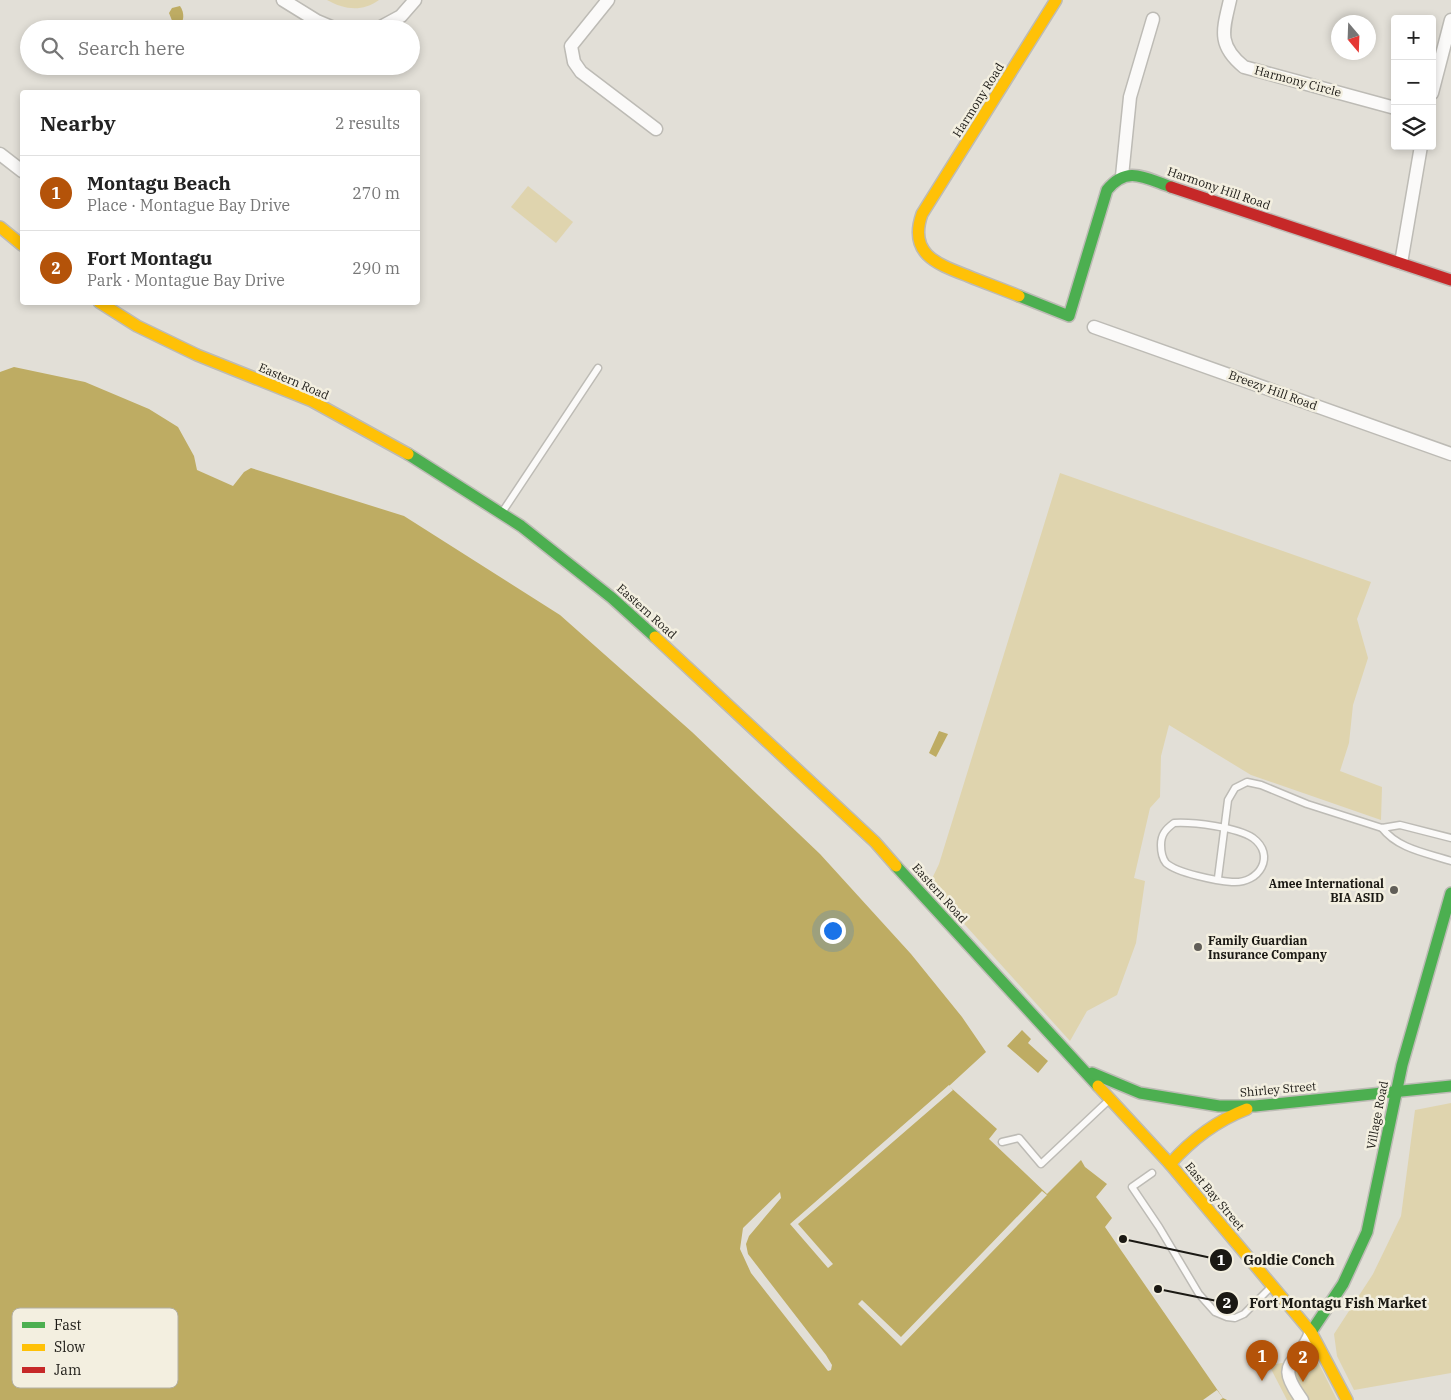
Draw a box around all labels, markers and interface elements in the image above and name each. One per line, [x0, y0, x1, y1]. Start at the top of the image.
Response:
north arrow [1331, 15, 1376, 60]
map controls [1391, 15, 1436, 150]
button: + [1391, 15, 1436, 60]
search box [20, 20, 420, 75]
icon: search [38, 34, 66, 62]
text: Search here [78, 36, 185, 60]
street label: Harmony Road [949, 60, 1007, 140]
button: − [1391, 60, 1436, 105]
street label: Harmony Circle [1253, 62, 1343, 100]
button: layers [1391, 105, 1436, 150]
text: Nearby [40, 109, 116, 137]
text: 2 results [335, 113, 400, 133]
street label: Harmony Hill Road [1165, 163, 1273, 213]
text: Montagu Beach [87, 171, 231, 195]
text: 1 [51, 183, 61, 203]
text: 270 m [352, 183, 400, 203]
text: Place · Montague Bay Drive [87, 195, 290, 215]
text: Fort Montagu [87, 246, 212, 270]
text: 2 [51, 258, 61, 278]
text: 290 m [352, 258, 400, 278]
text: Park · Montague Bay Drive [87, 270, 285, 290]
street label: Eastern Road [257, 359, 331, 403]
street label: Breezy Hill Road [1227, 367, 1319, 413]
street label: Eastern Road [614, 580, 680, 642]
street label: Eastern Road [909, 860, 971, 926]
place label: Amee International BIA ASID [1269, 876, 1384, 905]
marker: Amee International BIA ASID [1388, 884, 1400, 896]
your location [820, 918, 846, 944]
place label: Family Guardian Insurance Company [1208, 933, 1327, 962]
marker: Family Guardian Insurance Company [1192, 941, 1204, 953]
street label: Shirley Street [1239, 1078, 1317, 1100]
street label: Village Road [1363, 1079, 1391, 1151]
street label: East Bay Street [1182, 1159, 1248, 1233]
callout: Goldie Conch [1208, 1245, 1345, 1274]
text: 1 [1216, 1250, 1226, 1269]
text: Goldie Conch [1243, 1251, 1335, 1269]
callout: Fort Montagu Fish Market [1214, 1288, 1436, 1317]
text: 2 [1222, 1293, 1232, 1312]
text: Fort Montagu Fish Market [1249, 1294, 1427, 1312]
legend [12, 1308, 178, 1388]
text: Fast [54, 1316, 82, 1334]
text: Slow [54, 1338, 85, 1356]
pin: 1 [1246, 1340, 1278, 1381]
pin: 2 [1287, 1341, 1319, 1382]
text: Jam [54, 1361, 81, 1379]

